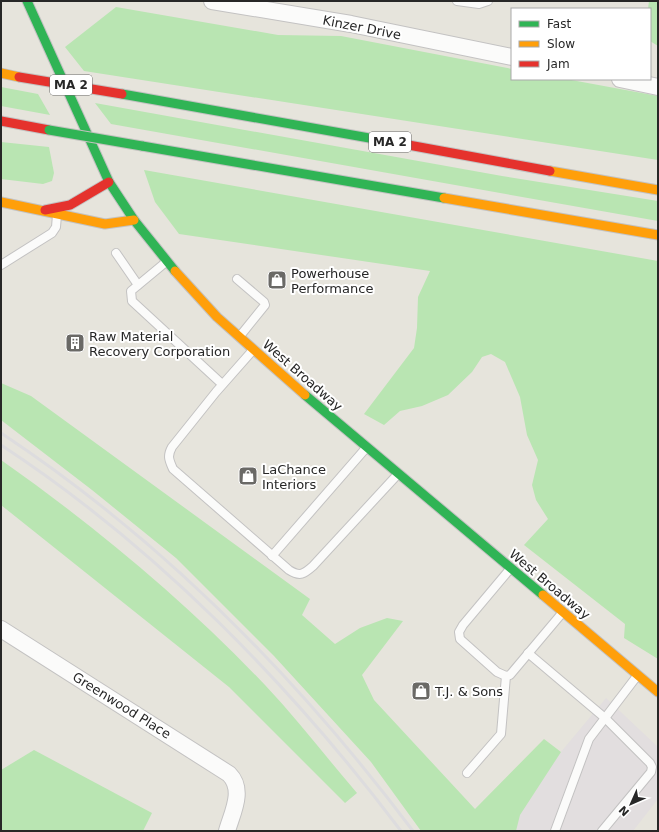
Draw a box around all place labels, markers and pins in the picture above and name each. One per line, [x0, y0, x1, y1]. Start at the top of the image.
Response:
place label: Powerhouse Performance [291, 266, 373, 296]
shop icon: Powerhouse Performance [266, 269, 288, 291]
place label: Raw Material Recovery Corporation [89, 329, 230, 359]
building icon: Raw Material Recovery Corporation [64, 332, 86, 354]
place label: LaChance Interiors [262, 462, 326, 492]
shop icon: LaChance Interiors [237, 465, 259, 487]
shop icon: T.J. & Sons [410, 680, 432, 702]
place label: T.J. & Sons [434, 684, 503, 699]

